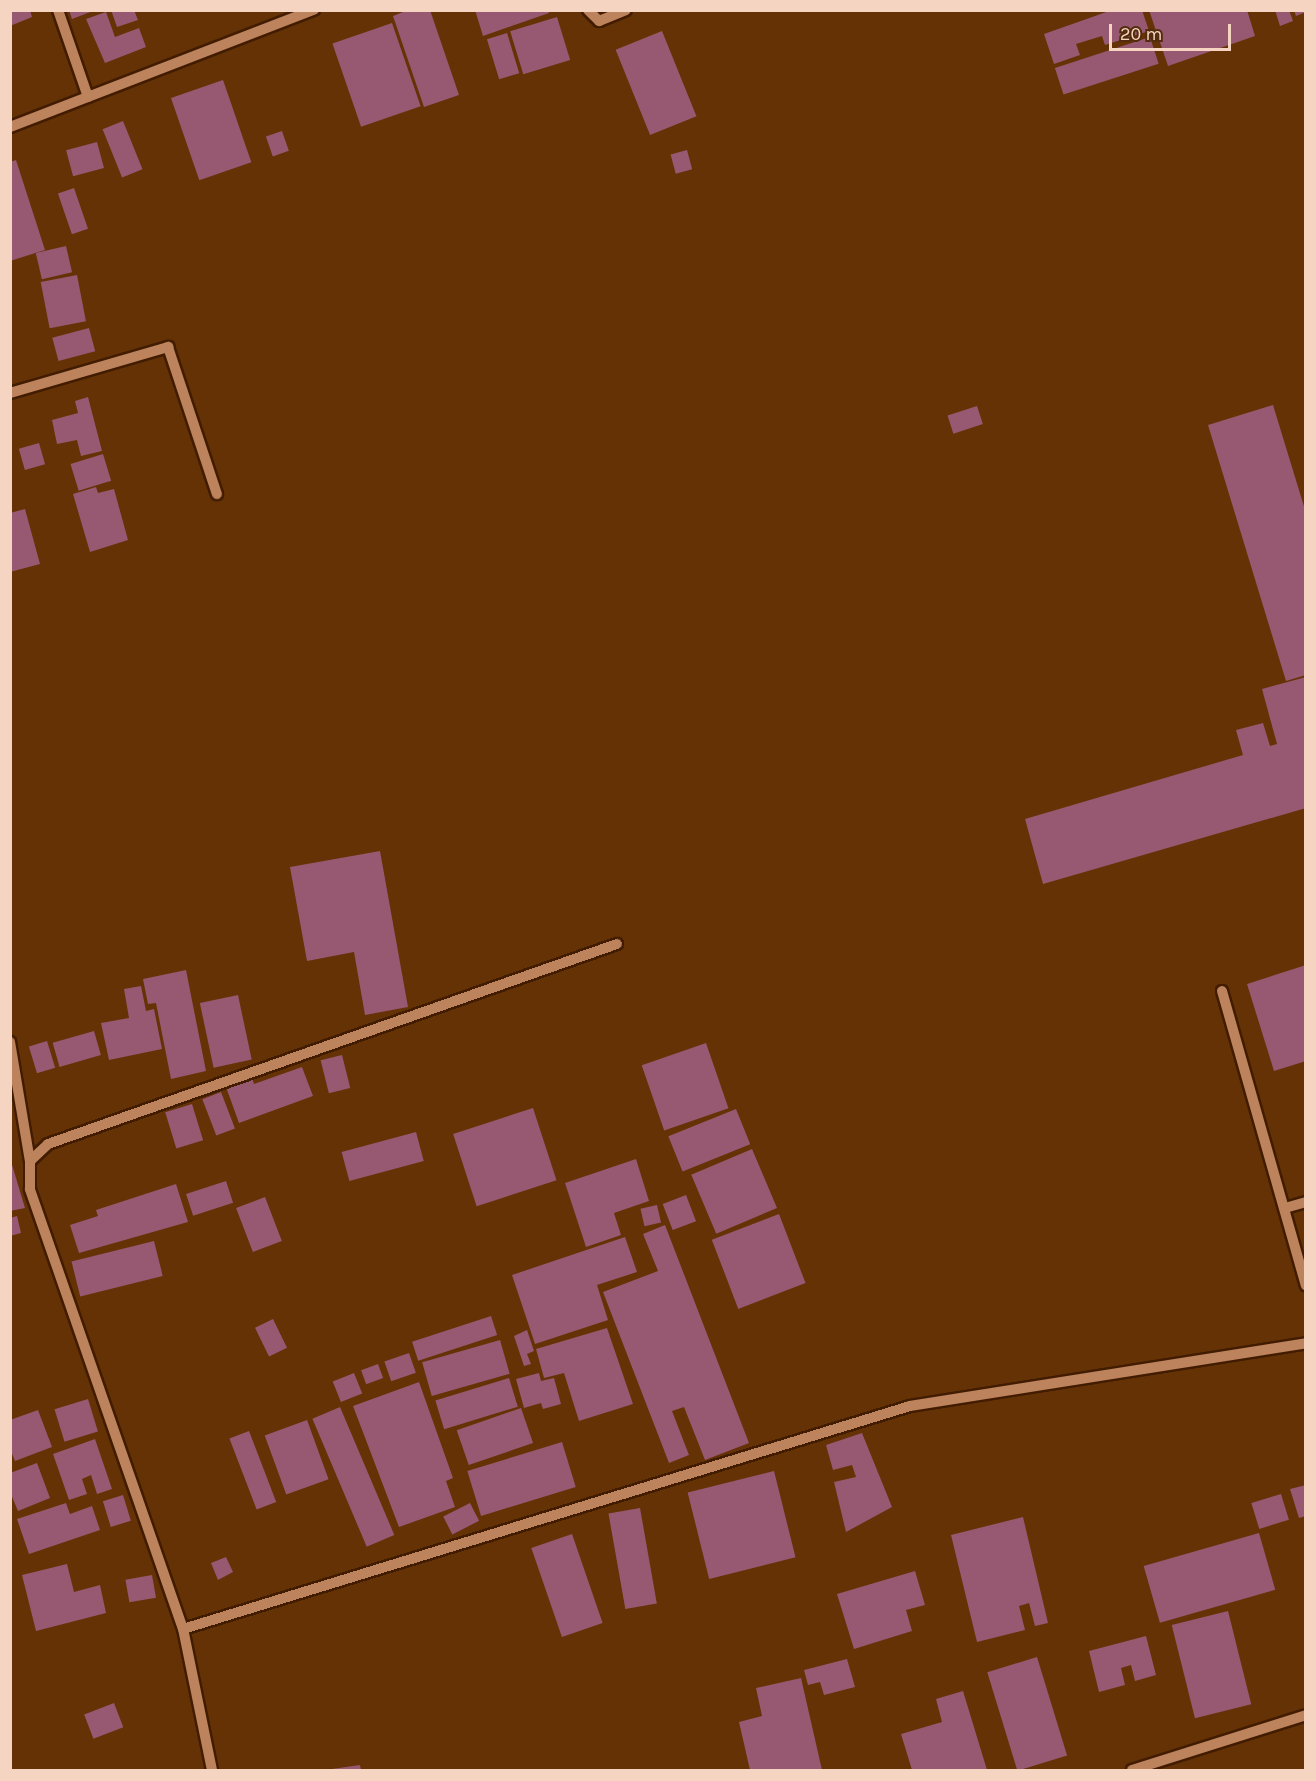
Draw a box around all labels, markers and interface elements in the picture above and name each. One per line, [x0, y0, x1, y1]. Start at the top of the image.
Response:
scale bar [1112, 12, 1234, 50]
text: 20 m [1120, 23, 1162, 45]

